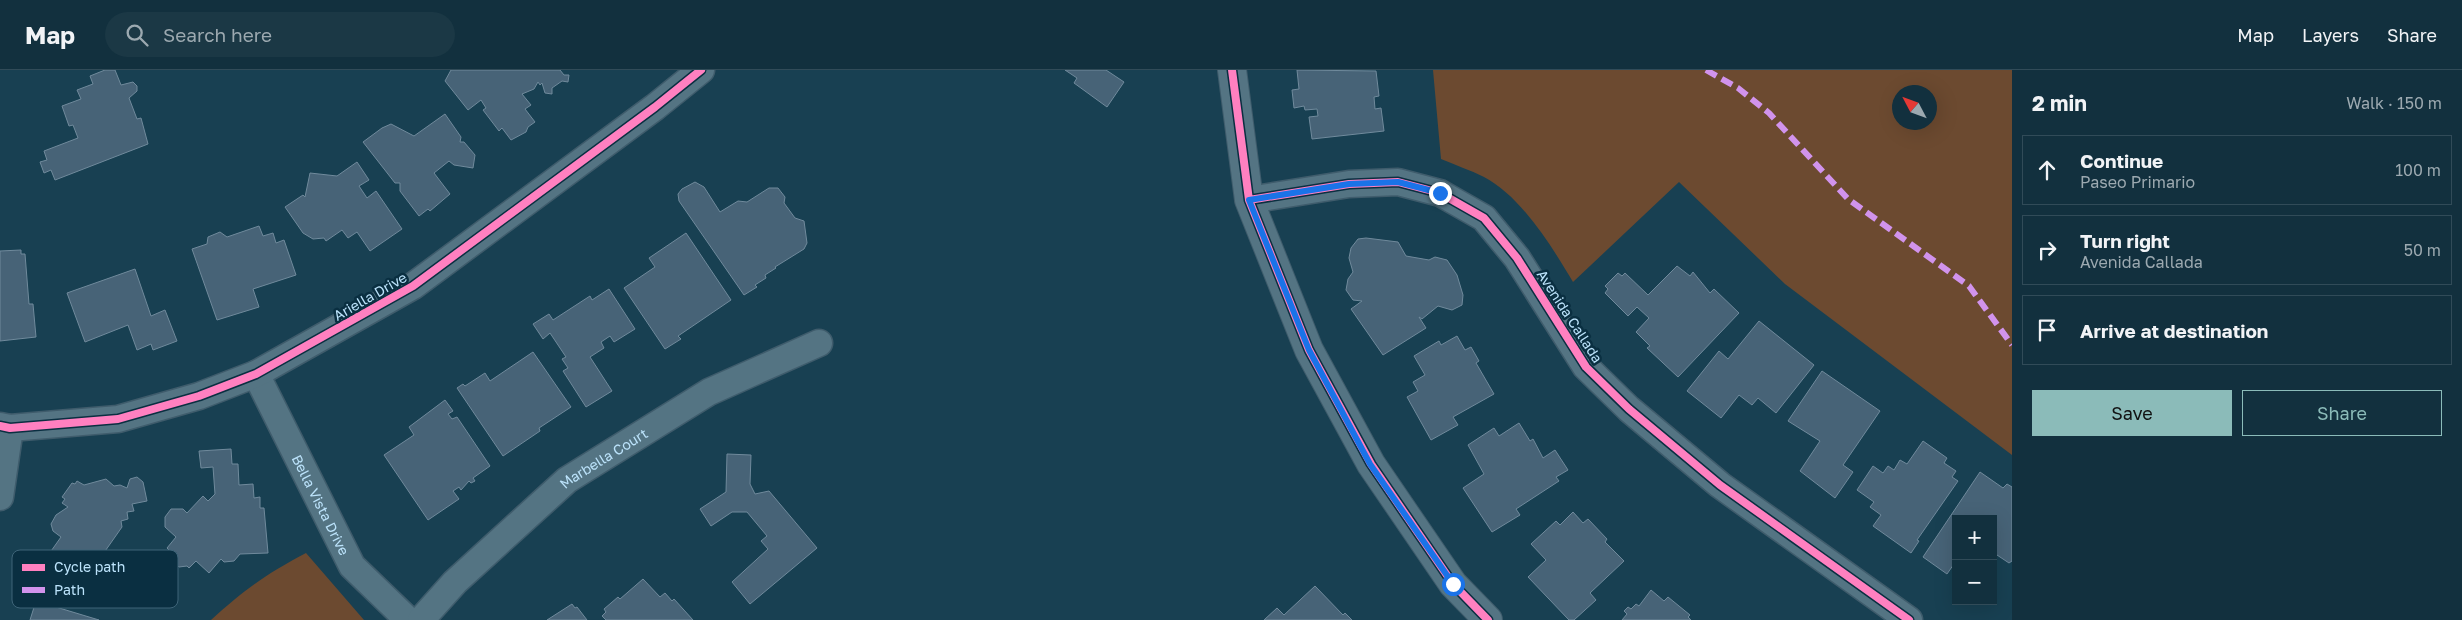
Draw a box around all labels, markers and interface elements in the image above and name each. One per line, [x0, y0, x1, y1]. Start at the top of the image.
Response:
search box [105, 12, 455, 57]
text: Map [25, 20, 75, 49]
icon: search [123, 21, 151, 49]
text: Search here [163, 23, 272, 46]
text: Map [2237, 24, 2274, 46]
text: Layers [2302, 24, 2359, 46]
text: Share [2387, 24, 2437, 46]
north arrow [1892, 85, 1937, 130]
text: 2 min [2032, 90, 2087, 116]
text: Walk · 150 m [2346, 93, 2442, 113]
text: Continue [2080, 149, 2163, 172]
icon: ahead [2033, 156, 2061, 184]
text: 100 m [2395, 160, 2441, 180]
text: Paseo Primario [2080, 172, 2195, 192]
route end [1429, 182, 1452, 205]
text: Turn right [2080, 229, 2170, 252]
icon: right [2033, 236, 2061, 264]
text: 50 m [2404, 240, 2441, 260]
text: Avenida Callada [2080, 252, 2203, 272]
street label: Avenida Callada [1534, 266, 1606, 366]
street label: Ariella Drive [330, 268, 410, 324]
icon: arrive [2033, 316, 2061, 344]
text: Arrive at destination [2080, 319, 2268, 342]
button: Save [2032, 390, 2232, 436]
button: Share [2242, 390, 2442, 436]
street label: Marbella Court [556, 424, 650, 491]
street label: Bella Vista Drive [289, 451, 354, 558]
map controls [1952, 515, 1997, 605]
button: + [1952, 515, 1997, 560]
legend [12, 550, 178, 608]
text: Cycle path [54, 558, 125, 575]
button: − [1952, 560, 1997, 605]
route start [1442, 573, 1465, 596]
text: Path [54, 581, 85, 598]

